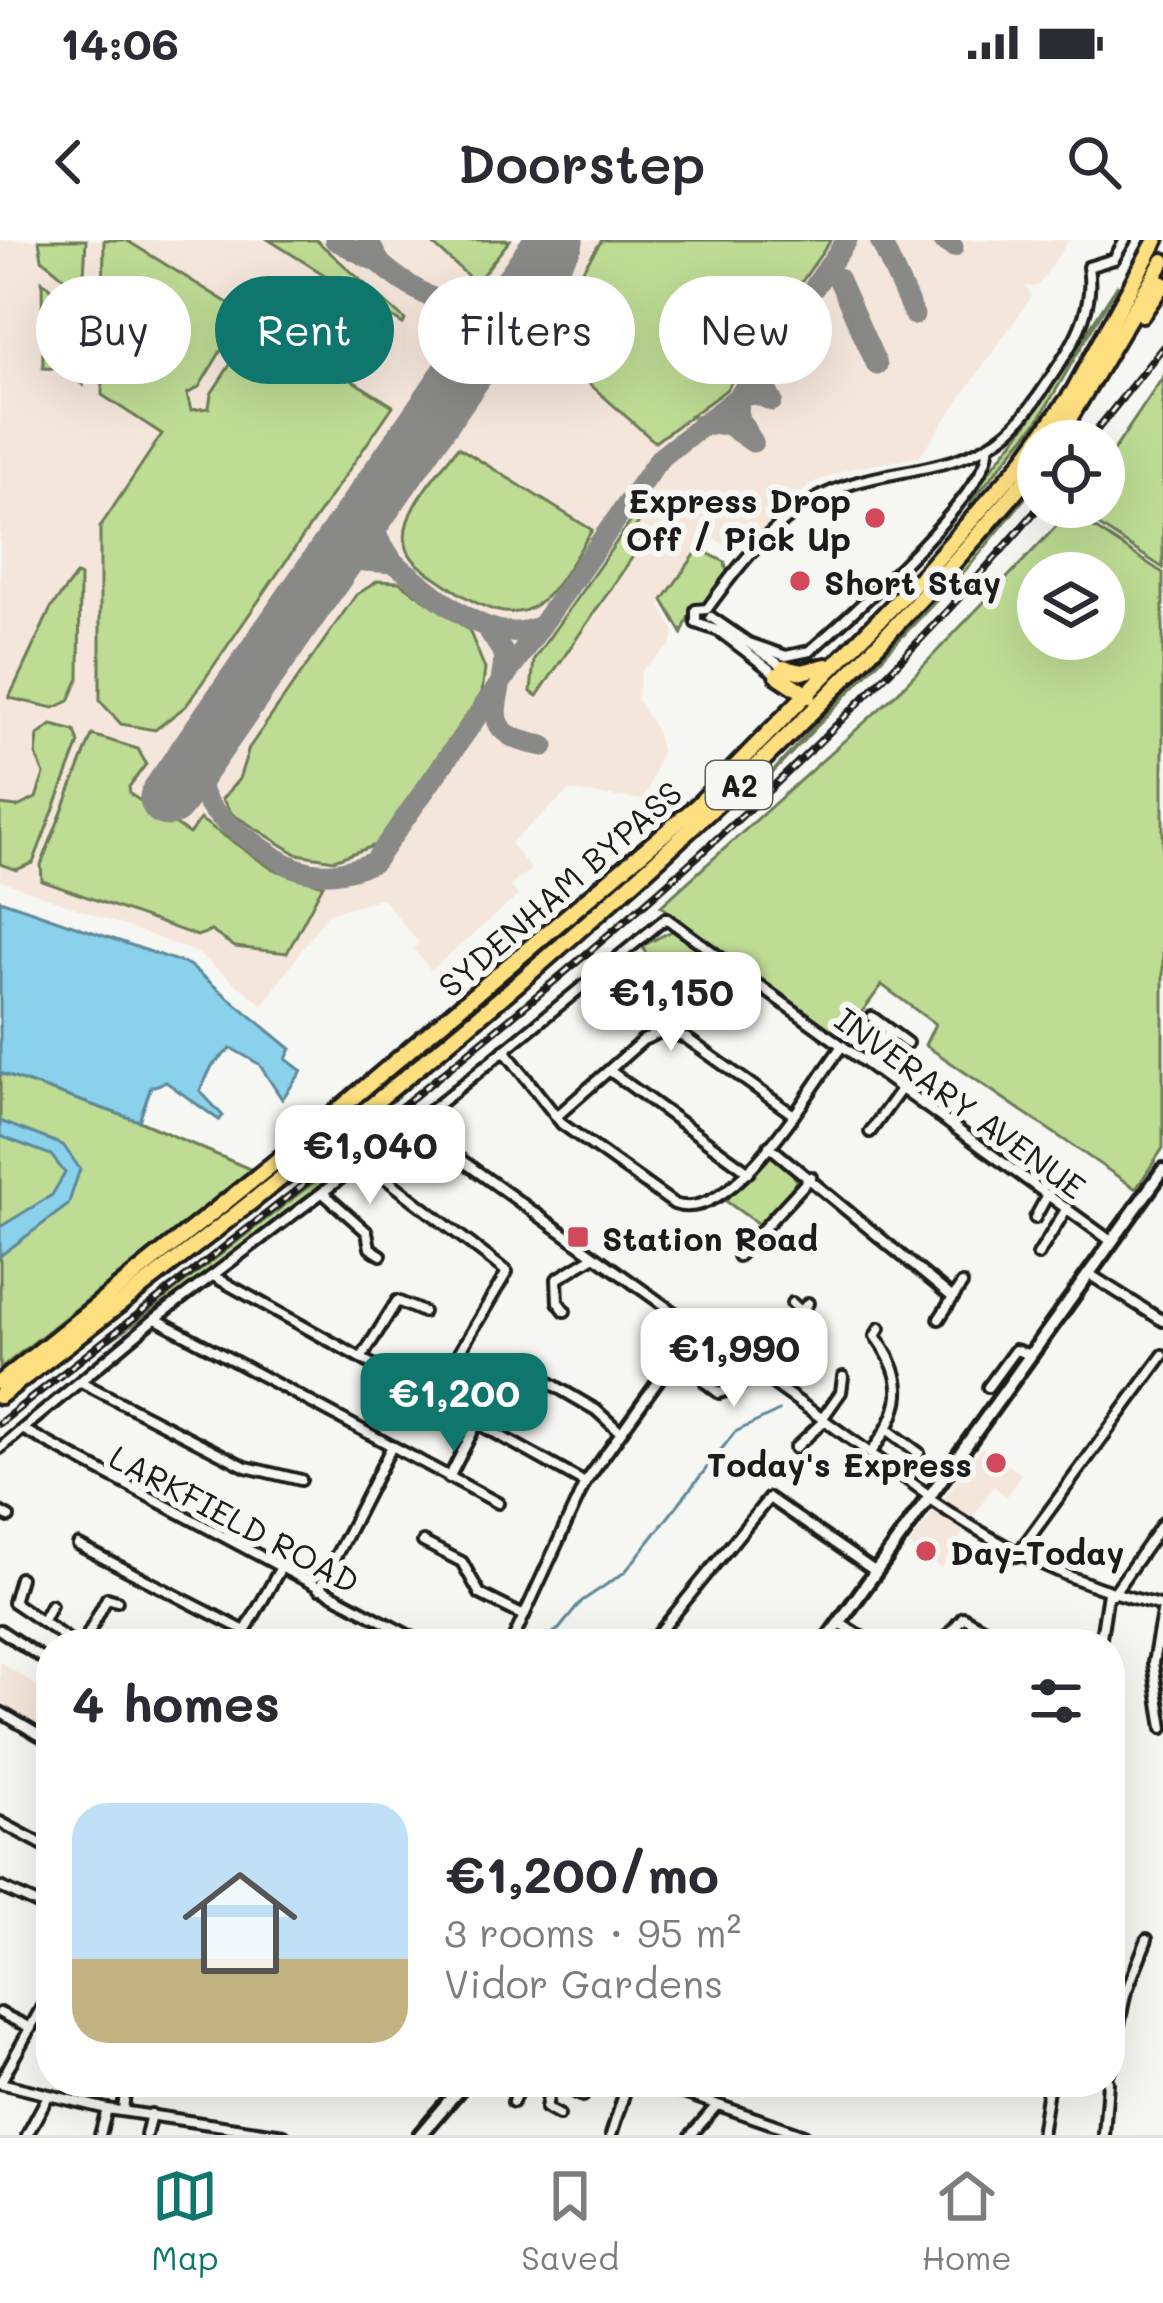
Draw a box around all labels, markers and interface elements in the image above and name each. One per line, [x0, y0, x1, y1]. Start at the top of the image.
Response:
text: 14:06 [60, 13, 179, 71]
text: Doorstep [457, 127, 706, 198]
icon: back [36, 129, 102, 195]
icon: search [1061, 129, 1127, 195]
chip: Buy [36, 276, 191, 384]
chip: Rent [215, 276, 394, 384]
chip: Filters [418, 276, 635, 384]
chip: New [659, 276, 832, 384]
map controls [1017, 420, 1125, 660]
button: locate [1017, 420, 1125, 528]
place label: Express Drop Off / Pick Up [626, 478, 851, 559]
marker: Express Drop Off / Pick Up [862, 505, 888, 531]
button: layers [1017, 552, 1125, 660]
place label: Short Stay [824, 560, 1001, 604]
marker: Short Stay [787, 568, 813, 594]
road number: A2 [706, 761, 772, 809]
street label: SYDENHAM BYPASS [428, 770, 690, 1006]
pin: €1,150 [573, 952, 769, 1054]
text: €1,150 [608, 965, 734, 1016]
street label: INVERARY AVENUE [827, 997, 1095, 1207]
pin: €1,040 [272, 1105, 468, 1207]
text: €1,040 [302, 1118, 438, 1169]
place label: Station Road [602, 1216, 818, 1259]
marker: Station Road [565, 1224, 591, 1250]
pin: €1,990 [636, 1308, 832, 1410]
text: €1,990 [668, 1321, 800, 1372]
pin: €1,200 [356, 1353, 552, 1455]
text: €1,200 [388, 1366, 520, 1417]
street label: LARKFIELD ROAD [103, 1434, 367, 1602]
place label: Today's Express [707, 1442, 972, 1486]
marker: Today's Express [983, 1450, 1009, 1476]
place label: Day-Today [950, 1530, 1124, 1574]
marker: Day-Today [913, 1538, 939, 1564]
text: 4 homes [72, 1668, 280, 1735]
icon: filters [1023, 1668, 1089, 1734]
text: €1,200/mo [444, 1839, 719, 1906]
icon: home [168, 1851, 312, 1995]
text: 3 rooms · 95 m² [444, 1906, 741, 1957]
text: Vidor Gardens [444, 1957, 723, 2008]
tab: Map [151, 2163, 219, 2278]
tab: Saved [521, 2163, 619, 2278]
tab: Home [922, 2163, 1012, 2278]

